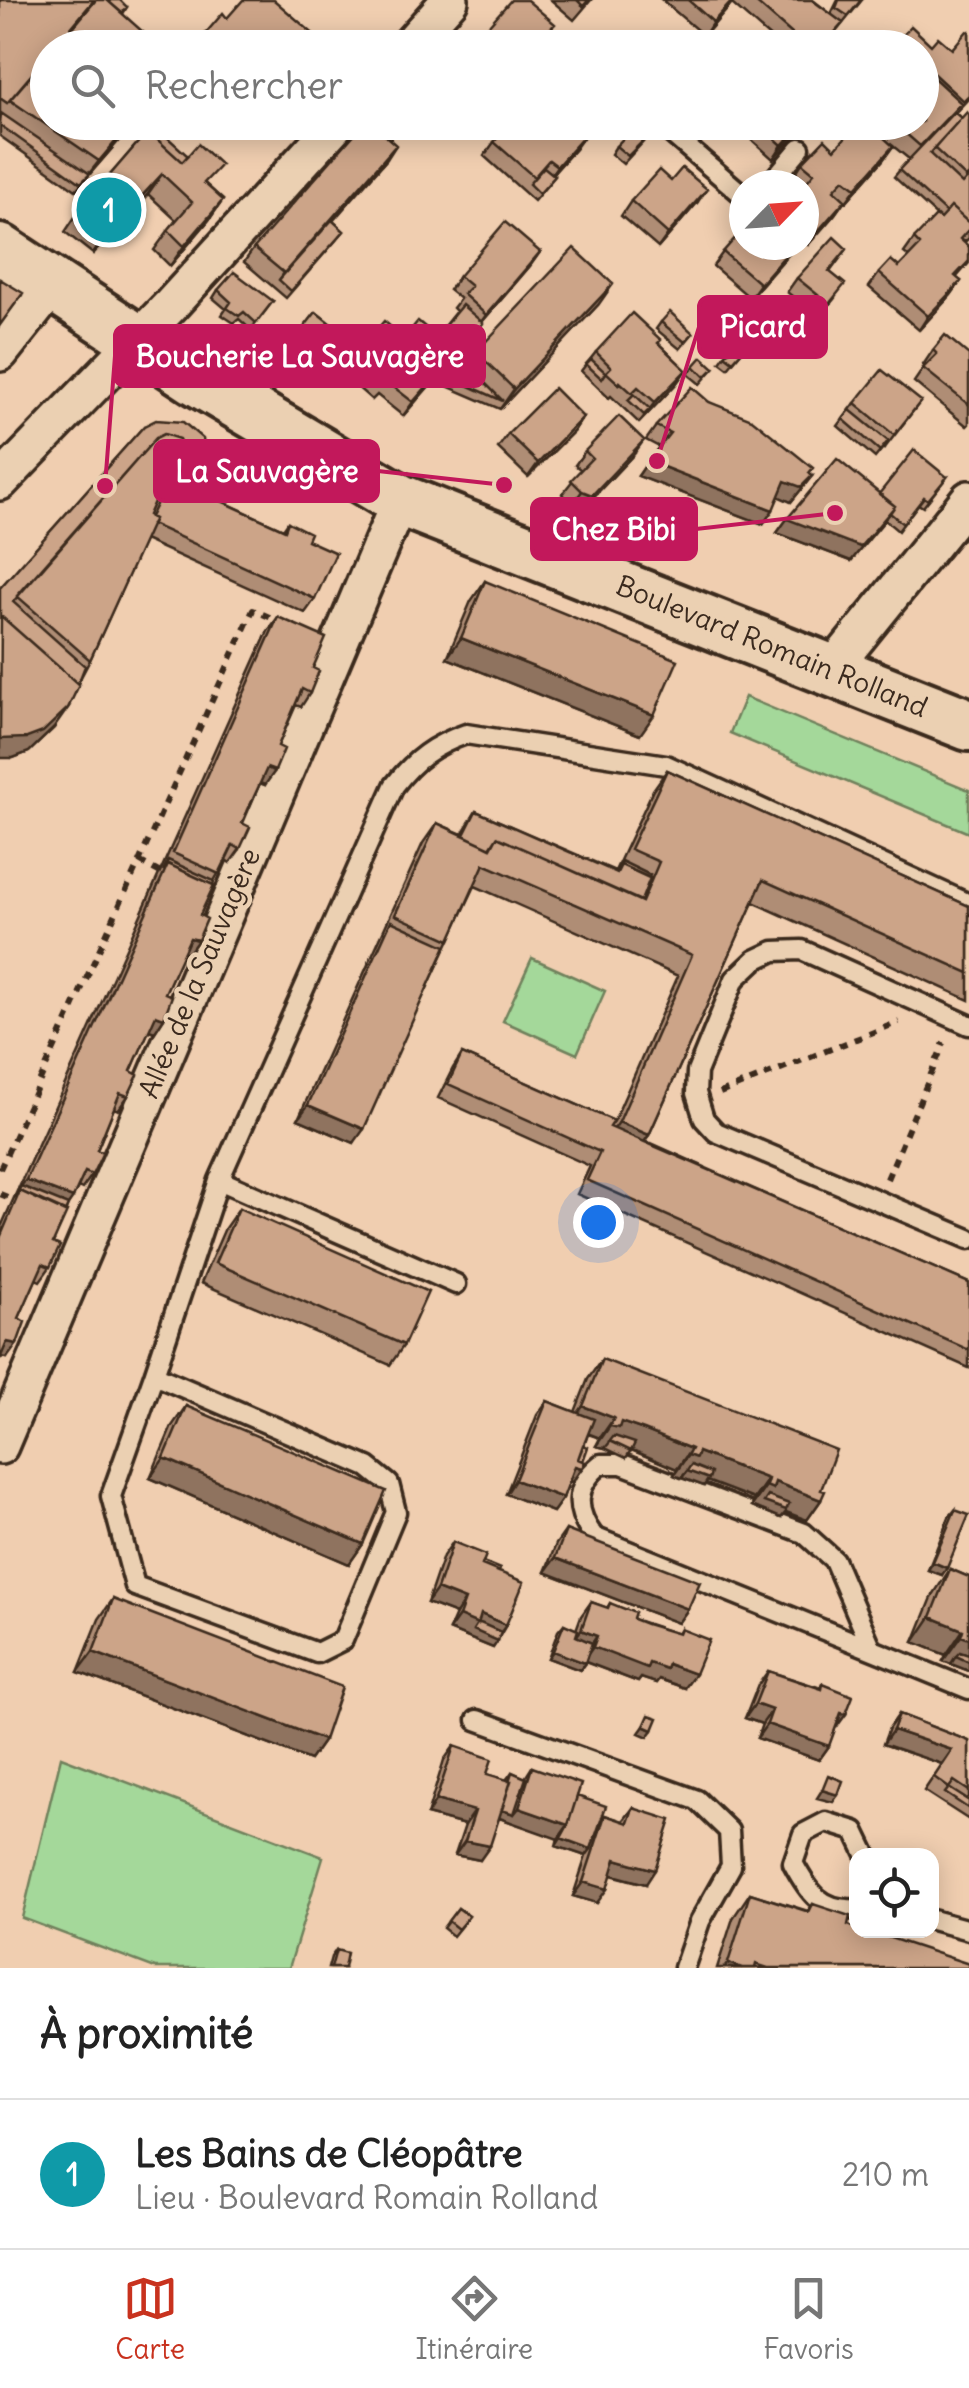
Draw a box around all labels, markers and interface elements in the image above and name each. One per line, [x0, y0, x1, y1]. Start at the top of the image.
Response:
search box [30, 30, 939, 140]
icon: search [65, 58, 120, 113]
text: Rechercher [145, 62, 343, 109]
north arrow [729, 170, 819, 260]
pin: 1 [76, 172, 142, 248]
callout: Picard [699, 297, 826, 357]
text: Picard [720, 307, 807, 345]
callout: Boucherie La Sauvagère [115, 326, 484, 386]
text: Boucherie La Sauvagère [136, 337, 464, 375]
callout: La Sauvagère [155, 441, 378, 501]
text: La Sauvagère [175, 452, 359, 490]
callout: Chez Bibi [532, 499, 696, 559]
text: Chez Bibi [552, 510, 676, 548]
street label: Boulevard Romain Rolland [611, 567, 933, 725]
street label: Allée de la Sauvagère [130, 843, 268, 1103]
your location [573, 1197, 624, 1248]
map controls [849, 1848, 939, 1938]
button: locate [849, 1848, 939, 1938]
text: À proximité [40, 2007, 253, 2059]
text: Les Bains de Cléopâtre [135, 2130, 523, 2177]
text: 1 [66, 2154, 79, 2195]
text: 210 m [842, 2154, 929, 2195]
text: Lieu · Boulevard Romain Rolland [135, 2177, 598, 2218]
tab: Carte [115, 2271, 185, 2367]
tab: Itinéraire [415, 2271, 533, 2367]
tab: Favoris [764, 2271, 854, 2367]

